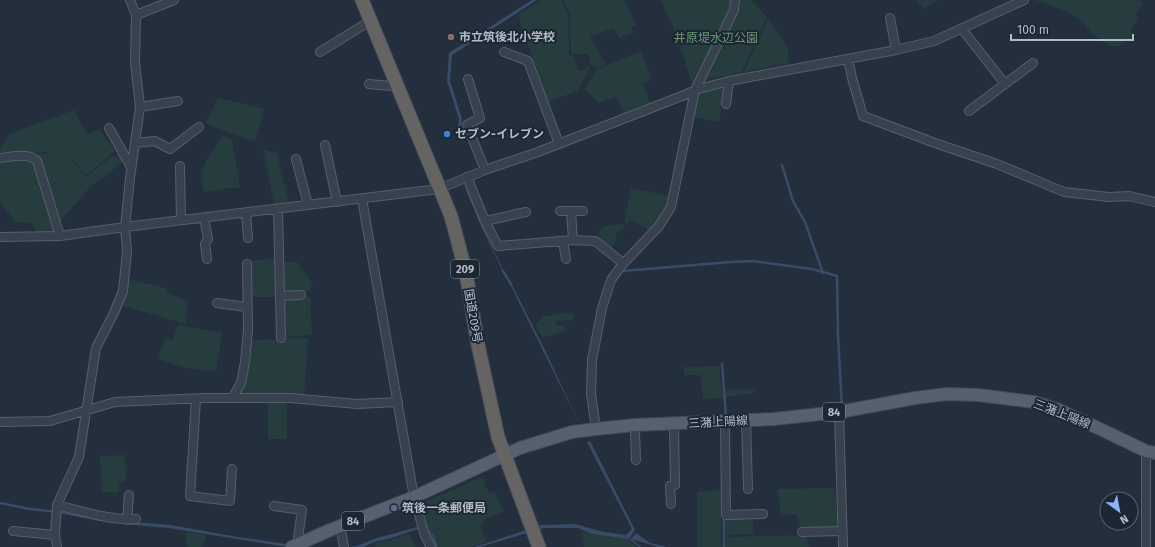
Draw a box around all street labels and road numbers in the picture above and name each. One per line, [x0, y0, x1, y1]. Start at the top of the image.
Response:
road number: 209 [451, 260, 479, 278]
street label: 国道209号 [461, 288, 485, 344]
street label: 三潴上陽線 [1031, 397, 1093, 431]
road number: 84 [823, 403, 845, 421]
street label: 三潴上陽線 [688, 413, 748, 431]
road number: 84 [342, 512, 364, 530]

